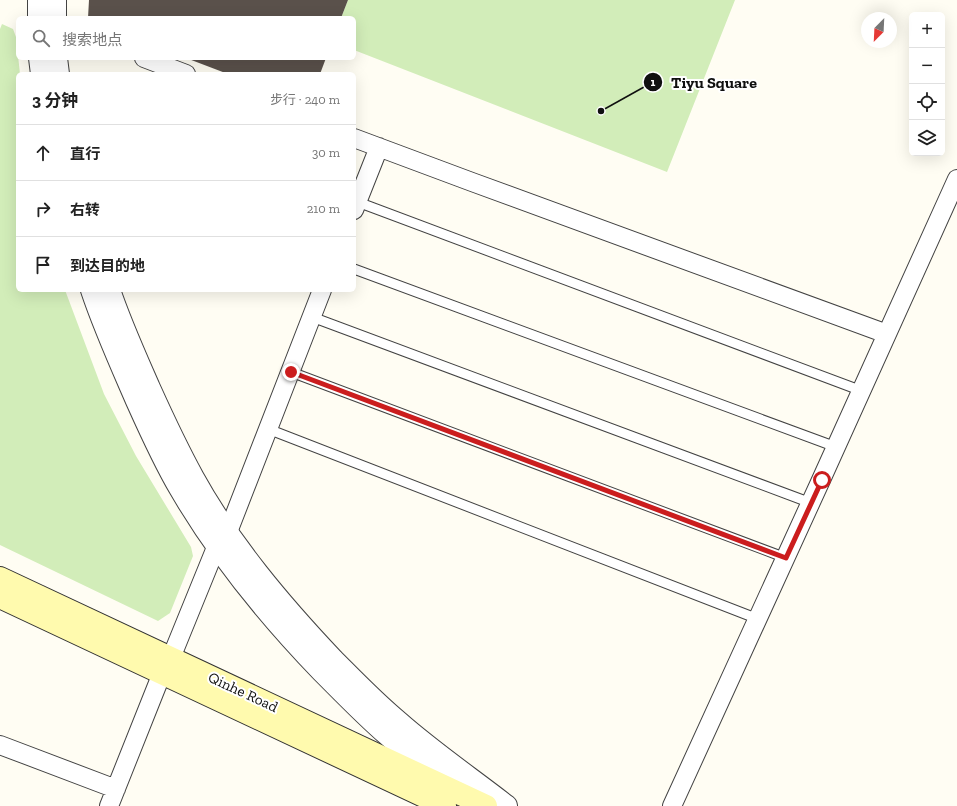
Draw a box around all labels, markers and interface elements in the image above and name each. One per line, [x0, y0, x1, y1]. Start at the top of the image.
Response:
north arrow [861, 12, 897, 48]
map controls [909, 12, 945, 156]
button: + [909, 12, 945, 48]
search box [16, 16, 356, 60]
icon: search [30, 27, 52, 49]
text: 搜索地点 [62, 31, 122, 49]
button: − [909, 48, 945, 84]
callout: Tiyu Square [643, 68, 765, 96]
text: Tiyu Square [671, 73, 757, 92]
text: 1 [651, 75, 656, 89]
button: locate [909, 84, 945, 120]
text: 3 分钟 [32, 90, 78, 110]
text: 步行 · 240 m [270, 92, 340, 107]
button: layers [909, 120, 945, 156]
icon: ahead [32, 142, 54, 164]
text: 直行 [70, 145, 100, 163]
text: 30 m [312, 145, 340, 160]
icon: right [32, 198, 54, 220]
text: 右转 [70, 201, 100, 219]
text: 210 m [307, 201, 340, 216]
icon: arrive [32, 254, 54, 276]
text: 到达目的地 [70, 257, 145, 275]
route end [282, 363, 300, 381]
route start [813, 471, 831, 489]
street label: Qinhe Road [205, 668, 281, 716]

